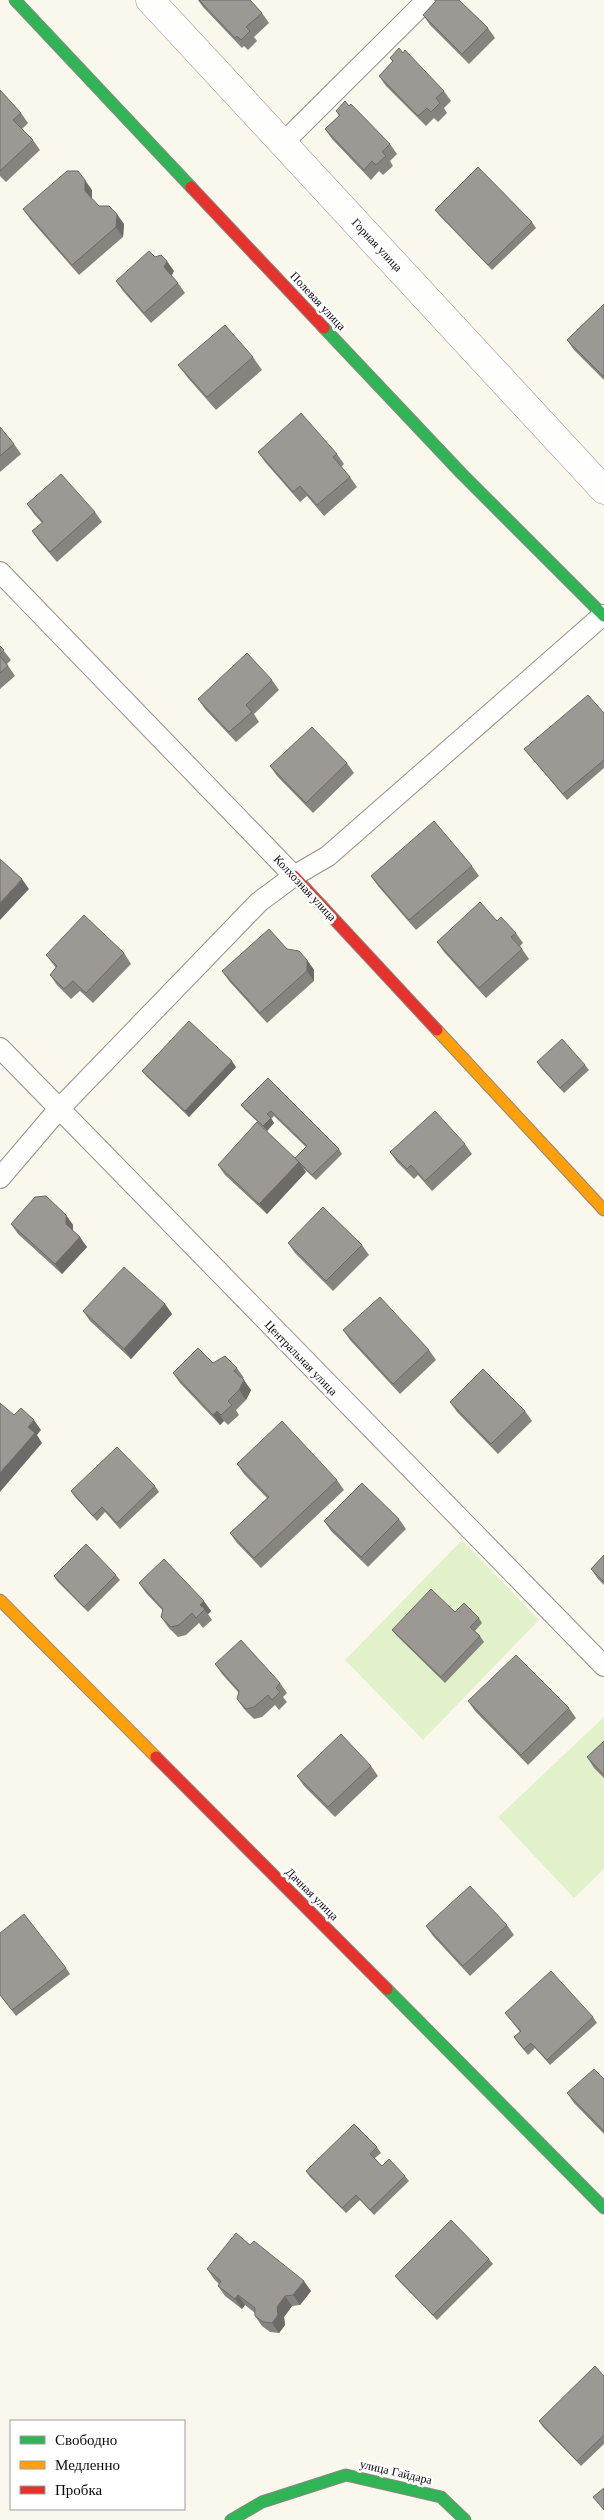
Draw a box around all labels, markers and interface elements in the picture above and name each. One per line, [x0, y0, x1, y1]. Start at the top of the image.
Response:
street label: Горная улица [349, 215, 406, 275]
street label: Полевая улица [287, 269, 349, 334]
street label: Колхозная улица [271, 852, 340, 925]
street label: Центральная улица [262, 1318, 341, 1399]
street label: Дачная улица [283, 1865, 342, 1924]
legend [10, 2420, 185, 2510]
text: Свободно [55, 2432, 117, 2448]
text: Медленно [55, 2457, 120, 2473]
street label: улица Гайдара [358, 2457, 434, 2487]
text: Пробка [55, 2482, 103, 2498]

